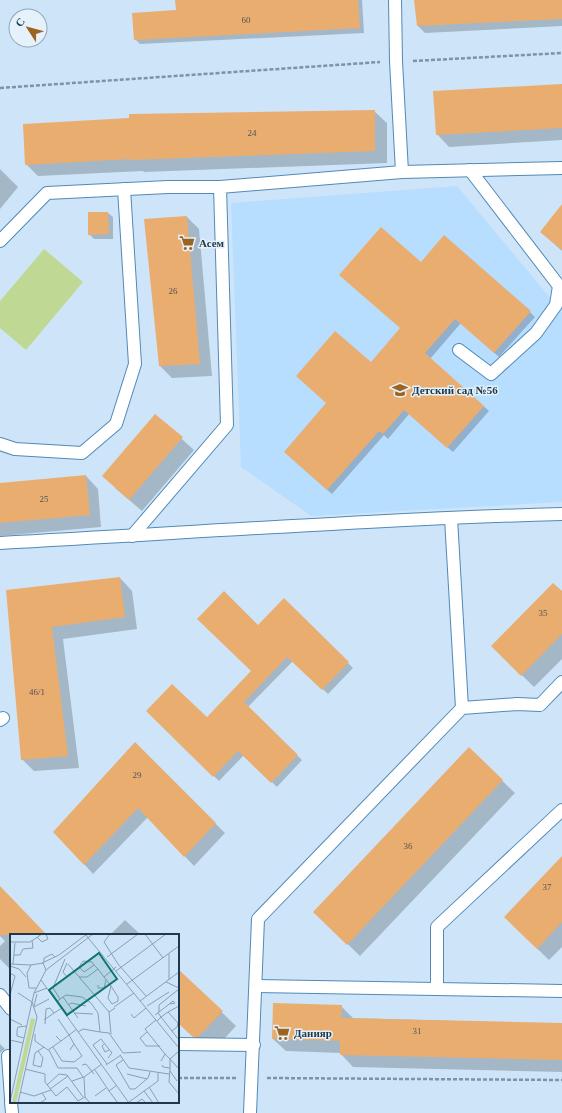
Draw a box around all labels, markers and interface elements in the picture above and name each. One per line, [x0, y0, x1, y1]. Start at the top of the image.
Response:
north arrow [8, 8, 48, 48]
text: С [13, 15, 27, 29]
house number: 60 [242, 15, 251, 25]
house number: 24 [248, 128, 257, 138]
supermarket icon: Асем [178, 234, 196, 252]
place label: Асем [199, 237, 225, 249]
house number: 26 [169, 286, 178, 296]
school or university icon: Детский сад №56 [391, 381, 409, 399]
place label: Детский сад №56 [412, 384, 498, 396]
house number: 25 [40, 494, 49, 504]
house number: 35 [539, 608, 548, 618]
house number: 46/1 [29, 687, 45, 697]
house number: 29 [133, 770, 142, 780]
house number: 36 [404, 841, 413, 851]
house number: 37 [543, 882, 552, 892]
inset map [10, 934, 179, 1103]
supermarket icon: Данияр [273, 1024, 291, 1042]
house number: 31 [413, 1026, 422, 1036]
place label: Данияр [294, 1027, 332, 1039]

